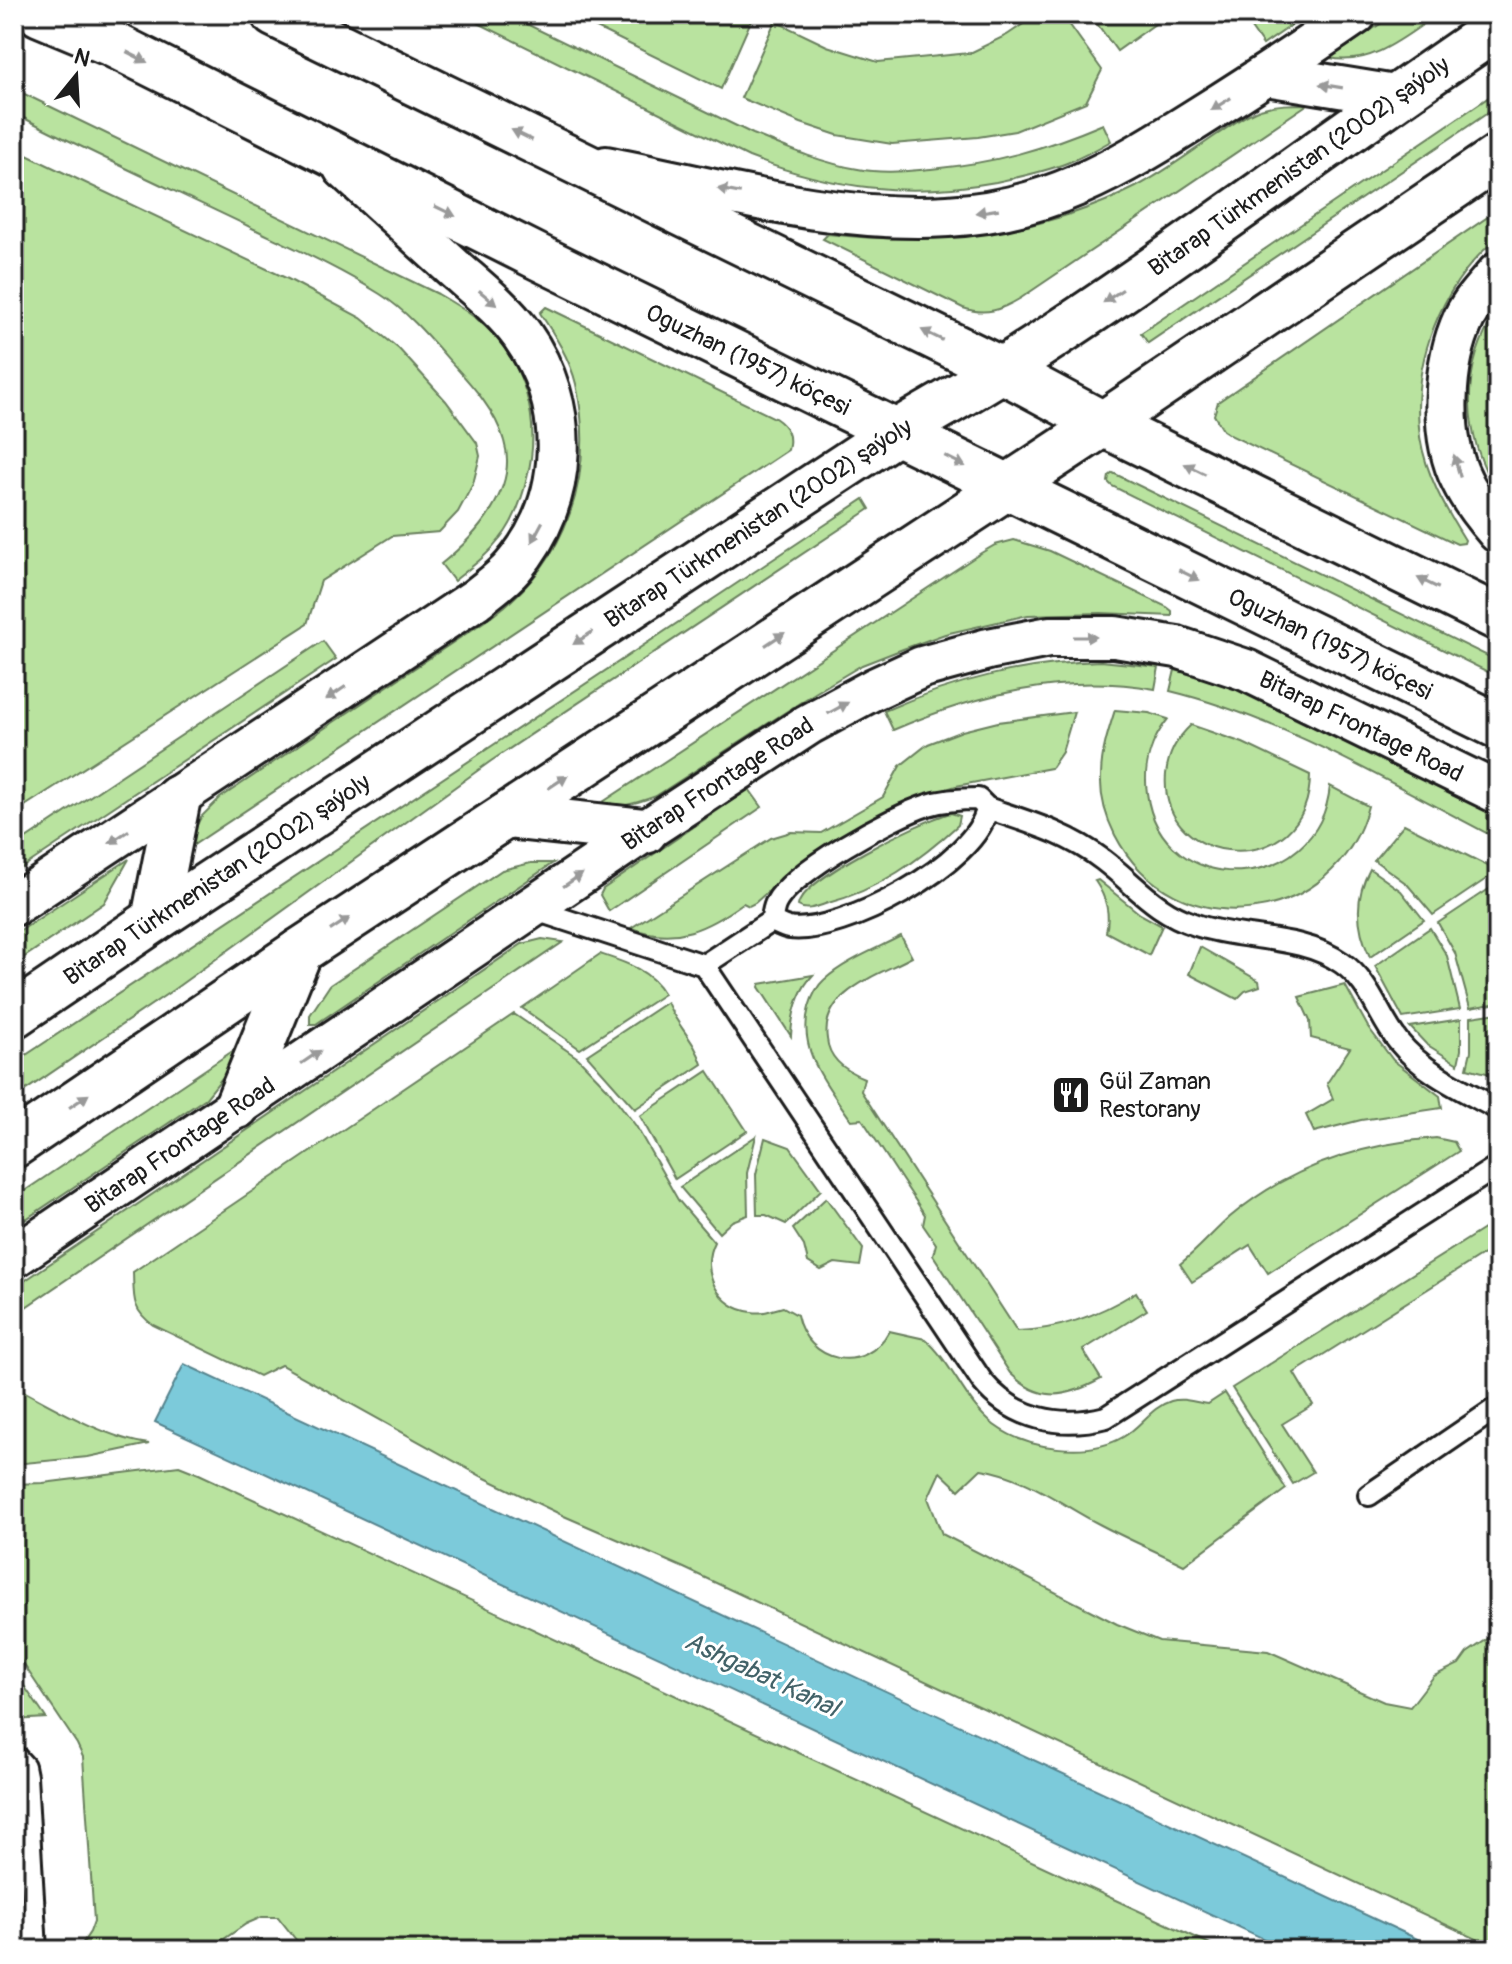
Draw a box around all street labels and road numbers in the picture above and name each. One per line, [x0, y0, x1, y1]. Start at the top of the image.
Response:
street label: Bitarap Türkmenistan (2002) şaýoly [1143, 51, 1455, 283]
street label: Oguzhan (1957) köçesi [641, 298, 855, 422]
street label: Bitarap Türkmenistan (2002) şaýoly [599, 412, 917, 635]
street label: Oguzhan (1957) köçesi [1223, 582, 1437, 707]
street label: Bitarap Frontage Road [1254, 665, 1468, 789]
street label: Bitarap Frontage Road [616, 711, 819, 857]
street label: Bitarap Türkmenistan (2002) şaýoly [58, 768, 376, 992]
street label: Bitarap Frontage Road [79, 1071, 281, 1220]

